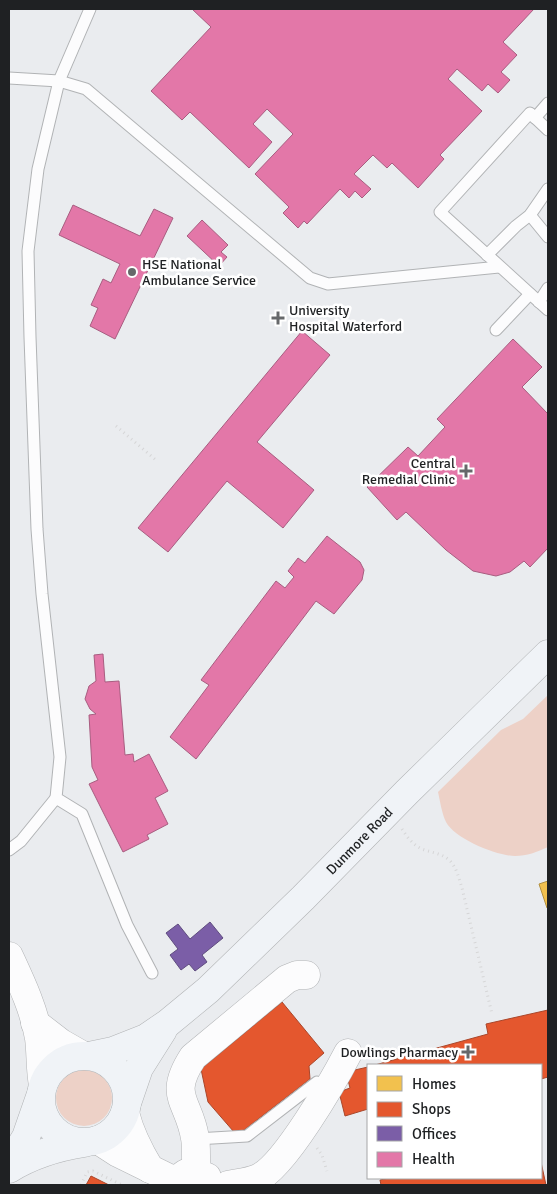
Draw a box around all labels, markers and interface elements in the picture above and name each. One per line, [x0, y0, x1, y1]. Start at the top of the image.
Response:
place label: HSE National Ambulance Service [142, 256, 256, 289]
marker: HSE National Ambulance Service [126, 266, 138, 278]
place label: University Hospital Waterford [289, 302, 402, 335]
marker: University Hospital Waterford [271, 311, 285, 325]
place label: Central Remedial Clinic [362, 455, 455, 488]
marker: Central Remedial Clinic [459, 464, 473, 478]
street label: Dunmore Road [323, 804, 396, 878]
place label: Dowlings Pharmacy [340, 1044, 458, 1061]
marker: Dowlings Pharmacy [462, 1046, 474, 1058]
legend [367, 1064, 542, 1179]
text: Homes [412, 1075, 456, 1093]
text: Shops [412, 1100, 451, 1118]
text: Offices [412, 1125, 457, 1143]
text: Health [412, 1150, 455, 1168]

